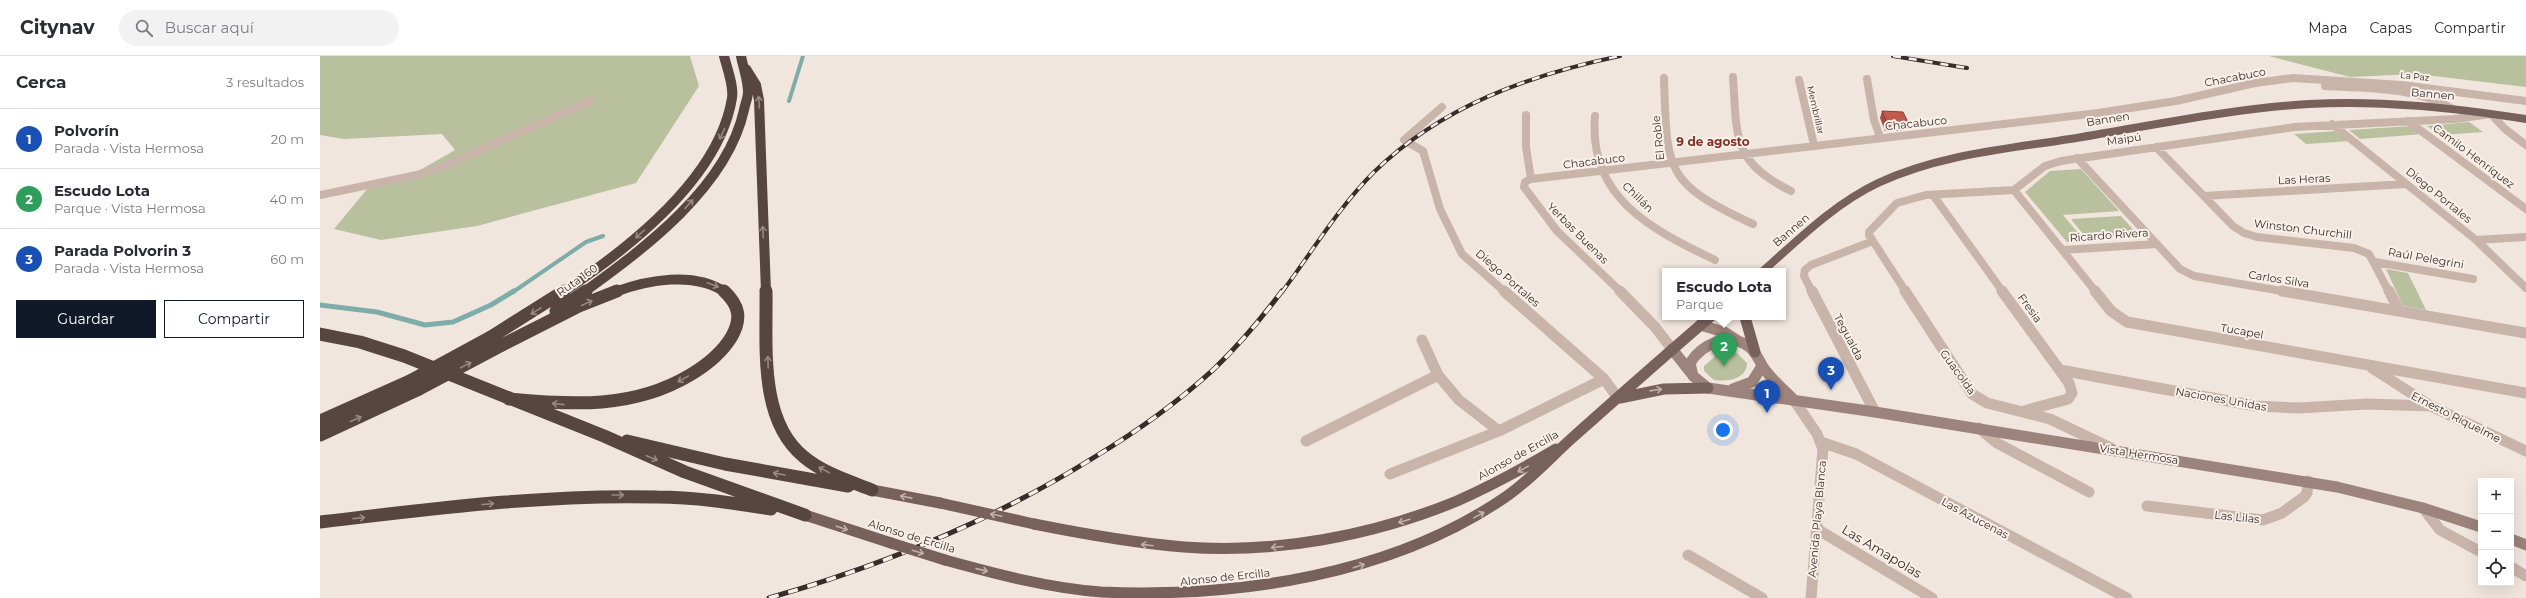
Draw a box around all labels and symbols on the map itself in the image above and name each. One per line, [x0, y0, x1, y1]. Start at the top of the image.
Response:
street label: Chacabuco [2203, 64, 2267, 90]
street label: La Paz [2400, 69, 2430, 83]
street label: Membrillar [1805, 85, 1827, 136]
street label: Bannen [2411, 85, 2455, 103]
one-way arrow [755, 96, 762, 109]
street label: Bannen [2085, 109, 2131, 129]
street label: Chacabuco [1884, 113, 1948, 133]
street label: El Roble [1649, 114, 1667, 161]
street label: Camilo Henríquez [2430, 121, 2518, 192]
one-way arrow [717, 127, 725, 139]
street label: Maipú [2106, 130, 2142, 148]
district label: 9 de agosto [1676, 134, 1750, 149]
street label: Chacabuco [1562, 150, 1626, 172]
street label: Diego Portales [2403, 164, 2475, 226]
street label: Las Heras [2277, 171, 2331, 187]
street label: Chillán [1619, 179, 1657, 215]
one-way arrow [684, 199, 694, 209]
street label: Yerbas Buenas [1544, 199, 1612, 267]
street label: Bannen [1770, 210, 1812, 250]
street label: Winston Churchill [2253, 216, 2353, 242]
street label: Ricardo Rivera [2069, 225, 2149, 245]
one-way arrow [760, 226, 767, 239]
one-way arrow [635, 229, 645, 238]
street label: Raúl Pelegrini [2387, 244, 2465, 272]
street label: Diego Portales [1473, 246, 1544, 310]
street label: Ruta 160 [554, 261, 600, 299]
street label: Carlos Silva [2248, 267, 2310, 291]
one-way arrow [706, 282, 718, 290]
street label: Fresia [2015, 291, 2045, 325]
one-way arrow [581, 299, 593, 306]
one-way arrow [531, 307, 542, 315]
street label: Tegualda [1831, 311, 1867, 363]
street label: Tucapel [2219, 320, 2265, 342]
pin: 2 [1711, 333, 1737, 366]
street label: Guacolda [1937, 347, 1979, 397]
one-way arrow [764, 356, 772, 369]
pin: 3 [1818, 357, 1844, 390]
one-way arrow [459, 360, 471, 368]
one-way arrow [677, 375, 689, 383]
pin: 1 [1754, 380, 1780, 413]
street label: Naciones Unidas [2174, 384, 2268, 414]
one-way arrow [1649, 386, 1662, 394]
street label: Ernesto Riquelme [2409, 388, 2504, 446]
one-way arrow [552, 400, 565, 407]
one-way arrow [349, 415, 361, 422]
your location [1713, 420, 1733, 440]
street label: Alonso de Ercilla [1475, 427, 1561, 483]
street label: Vista Hermosa [2099, 441, 2179, 467]
one-way arrow [646, 455, 658, 462]
street label: Avenida Playa Blanca [1805, 460, 1829, 578]
one-way arrow [818, 465, 830, 473]
one-way arrow [1517, 466, 1529, 473]
one-way arrow [773, 469, 786, 477]
one-way arrow [611, 491, 624, 499]
one-way arrow [900, 492, 913, 500]
street label: Las Azucenas [1939, 494, 2012, 542]
one-way arrow [481, 501, 494, 508]
street label: Las Lilas [2214, 508, 2261, 526]
one-way arrow [1472, 510, 1484, 518]
one-way arrow [990, 511, 1003, 519]
one-way arrow [352, 514, 365, 522]
street label: Alonso de Ercilla [867, 516, 957, 556]
one-way arrow [1398, 518, 1411, 525]
street label: Las Amapolas [1839, 521, 1925, 581]
one-way arrow [836, 524, 848, 532]
one-way arrow [1141, 541, 1154, 548]
one-way arrow [1271, 543, 1284, 550]
one-way arrow [911, 549, 924, 556]
one-way arrow [1353, 562, 1366, 569]
street label: Alonso de Ercilla [1179, 565, 1271, 589]
one-way arrow [976, 567, 989, 575]

